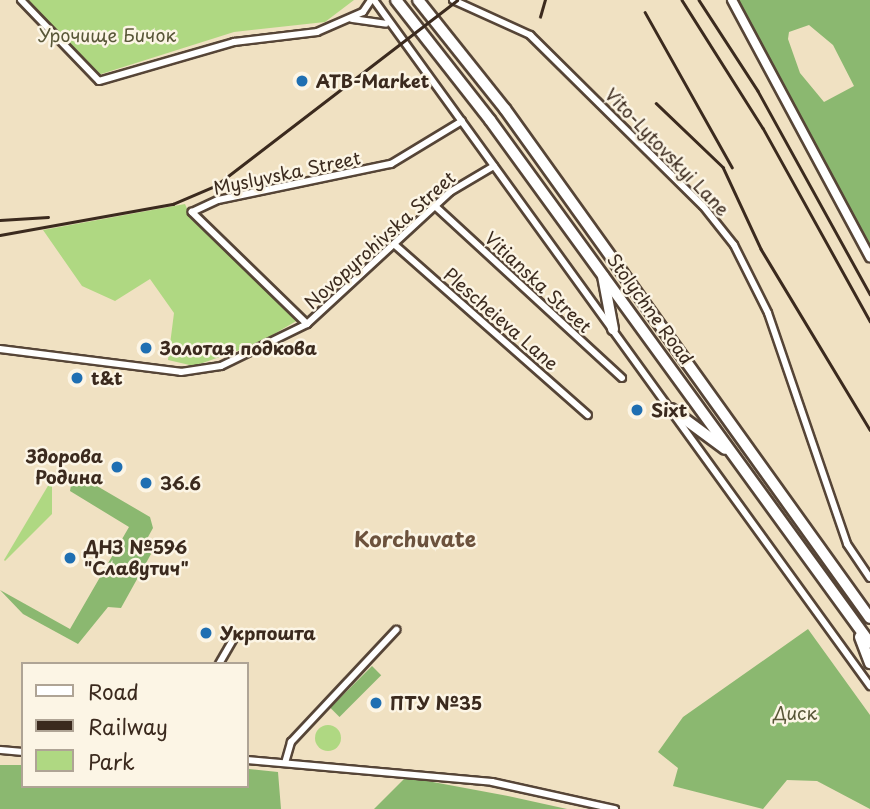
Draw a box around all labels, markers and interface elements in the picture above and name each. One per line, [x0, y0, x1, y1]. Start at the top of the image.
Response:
park label: Урочище Бичок [37, 24, 177, 46]
place label: ATB-Market [316, 70, 429, 92]
marker: ATB-Market [294, 73, 310, 89]
street label: Vito-Lytovskyi Lane [600, 83, 734, 221]
street label: Myslyvska Street [212, 147, 362, 199]
street label: Novopyrohivska Street [300, 166, 460, 314]
street label: Vitianska Street [479, 226, 597, 338]
street label: Stolychne Road [602, 249, 698, 369]
street label: Plescheieva Lane [439, 263, 563, 375]
place label: Золотая подкова [160, 337, 317, 359]
marker: Золотая подкова [138, 340, 154, 356]
place label: t&t [91, 367, 123, 389]
marker: t&t [69, 370, 85, 386]
place label: Sixt [651, 399, 687, 421]
marker: Sixt [629, 402, 645, 418]
place label: Здорова Родина [26, 446, 103, 489]
marker: Здорова Родина [109, 459, 125, 475]
place label: 36.6 [160, 472, 201, 494]
marker: 36.6 [138, 475, 154, 491]
district label: Korchuvate [354, 525, 476, 551]
place label: ДНЗ №596 "Славутич" [84, 537, 189, 580]
marker: ДНЗ №596 "Славутич" [62, 550, 78, 566]
place label: Укрпошта [220, 622, 316, 644]
marker: Укрпошта [198, 625, 214, 641]
legend [21, 662, 248, 788]
text: Road [88, 675, 139, 707]
place label: ПТУ №35 [390, 692, 482, 714]
marker: ПТУ №35 [368, 695, 384, 711]
park label: Диск [773, 702, 817, 724]
text: Railway [88, 710, 168, 742]
text: Park [88, 745, 135, 777]

